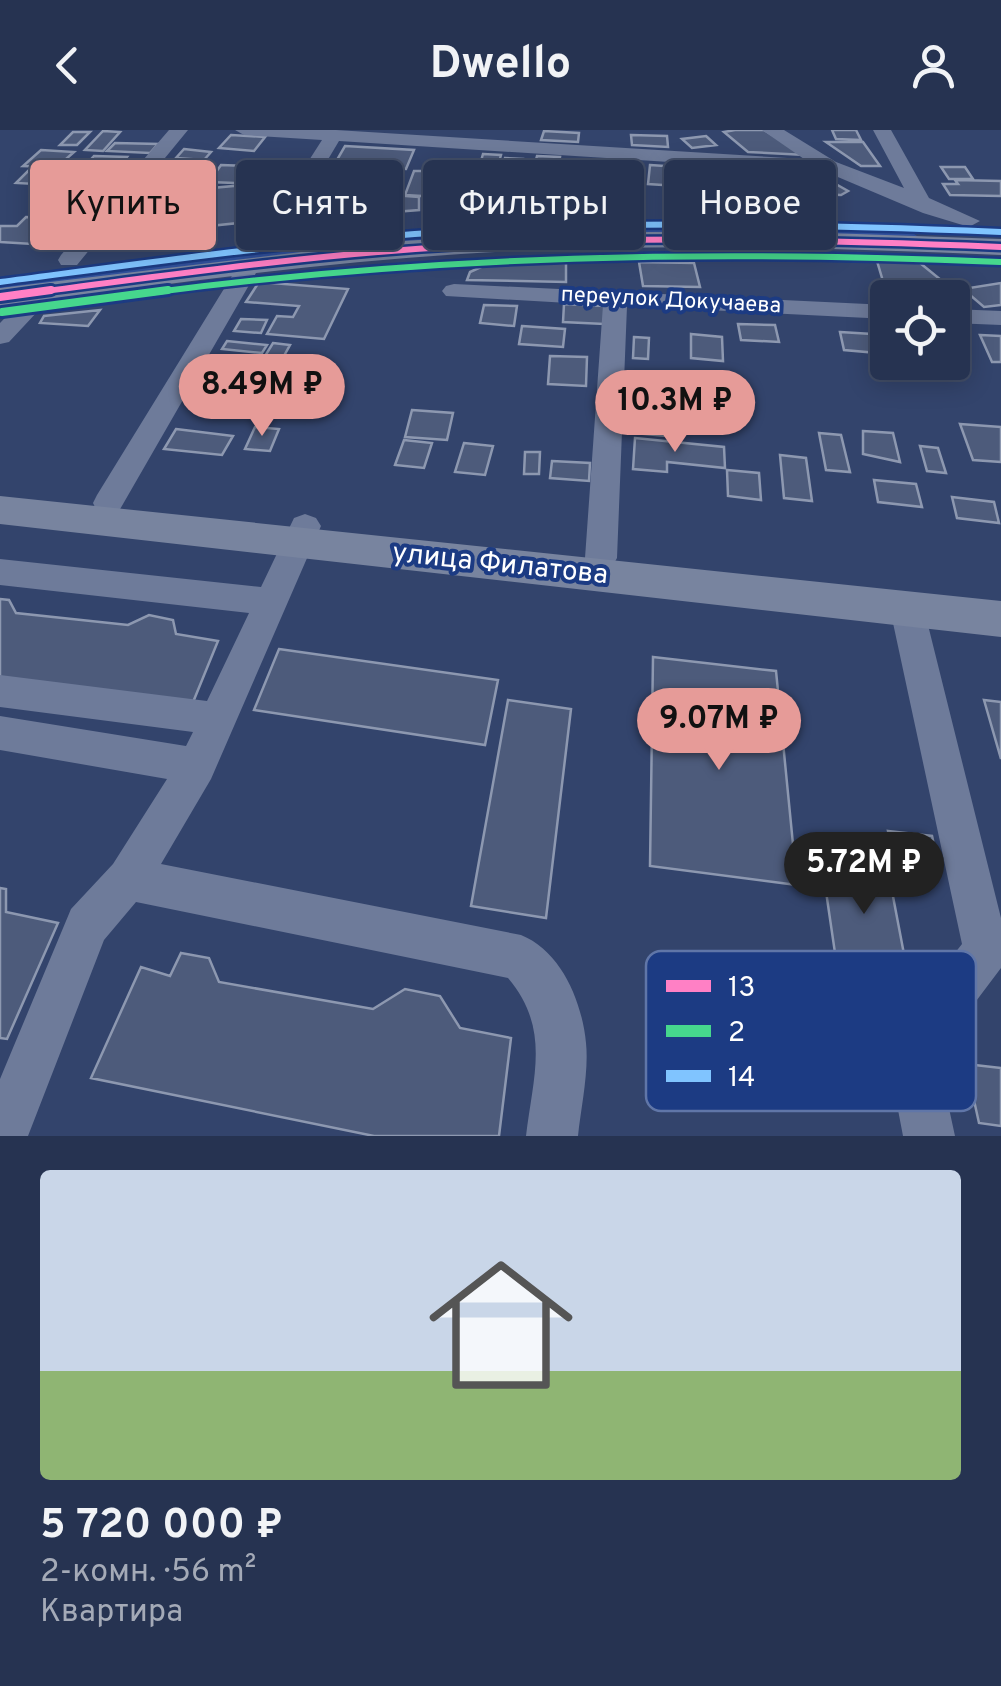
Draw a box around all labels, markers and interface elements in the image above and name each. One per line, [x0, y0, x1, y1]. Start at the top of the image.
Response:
text: Dwello [430, 37, 571, 94]
icon: back [40, 38, 95, 93]
icon: person [906, 38, 961, 93]
chip: Купить [30, 160, 216, 250]
chip: Снять [236, 160, 403, 250]
chip: Фильтры [423, 160, 644, 250]
chip: Новое [664, 160, 836, 250]
map controls [870, 280, 970, 380]
button: locate [870, 280, 970, 380]
street label: переулок Докучаева [560, 282, 782, 320]
pin: 8.49M ₽ [170, 354, 354, 439]
text: 8.49M ₽ [201, 366, 323, 406]
pin: 10.3M ₽ [583, 370, 767, 455]
text: 10.3M ₽ [617, 382, 733, 422]
street label: улица Филатова [390, 536, 610, 594]
pin: 9.07M ₽ [627, 688, 811, 773]
text: 9.07M ₽ [659, 700, 779, 740]
pin: 5.72M ₽ [772, 832, 956, 917]
text: 5.72M ₽ [806, 844, 922, 884]
legend [646, 951, 976, 1111]
text: 13 [728, 971, 755, 1007]
text: 2 [728, 1016, 745, 1052]
text: 14 [728, 1061, 755, 1097]
icon: home [411, 1235, 591, 1415]
text: 5 720 000 ₽ [40, 1500, 283, 1553]
text: 2-комн. · 56 m² [40, 1553, 256, 1593]
text: Квартира [40, 1593, 183, 1633]

